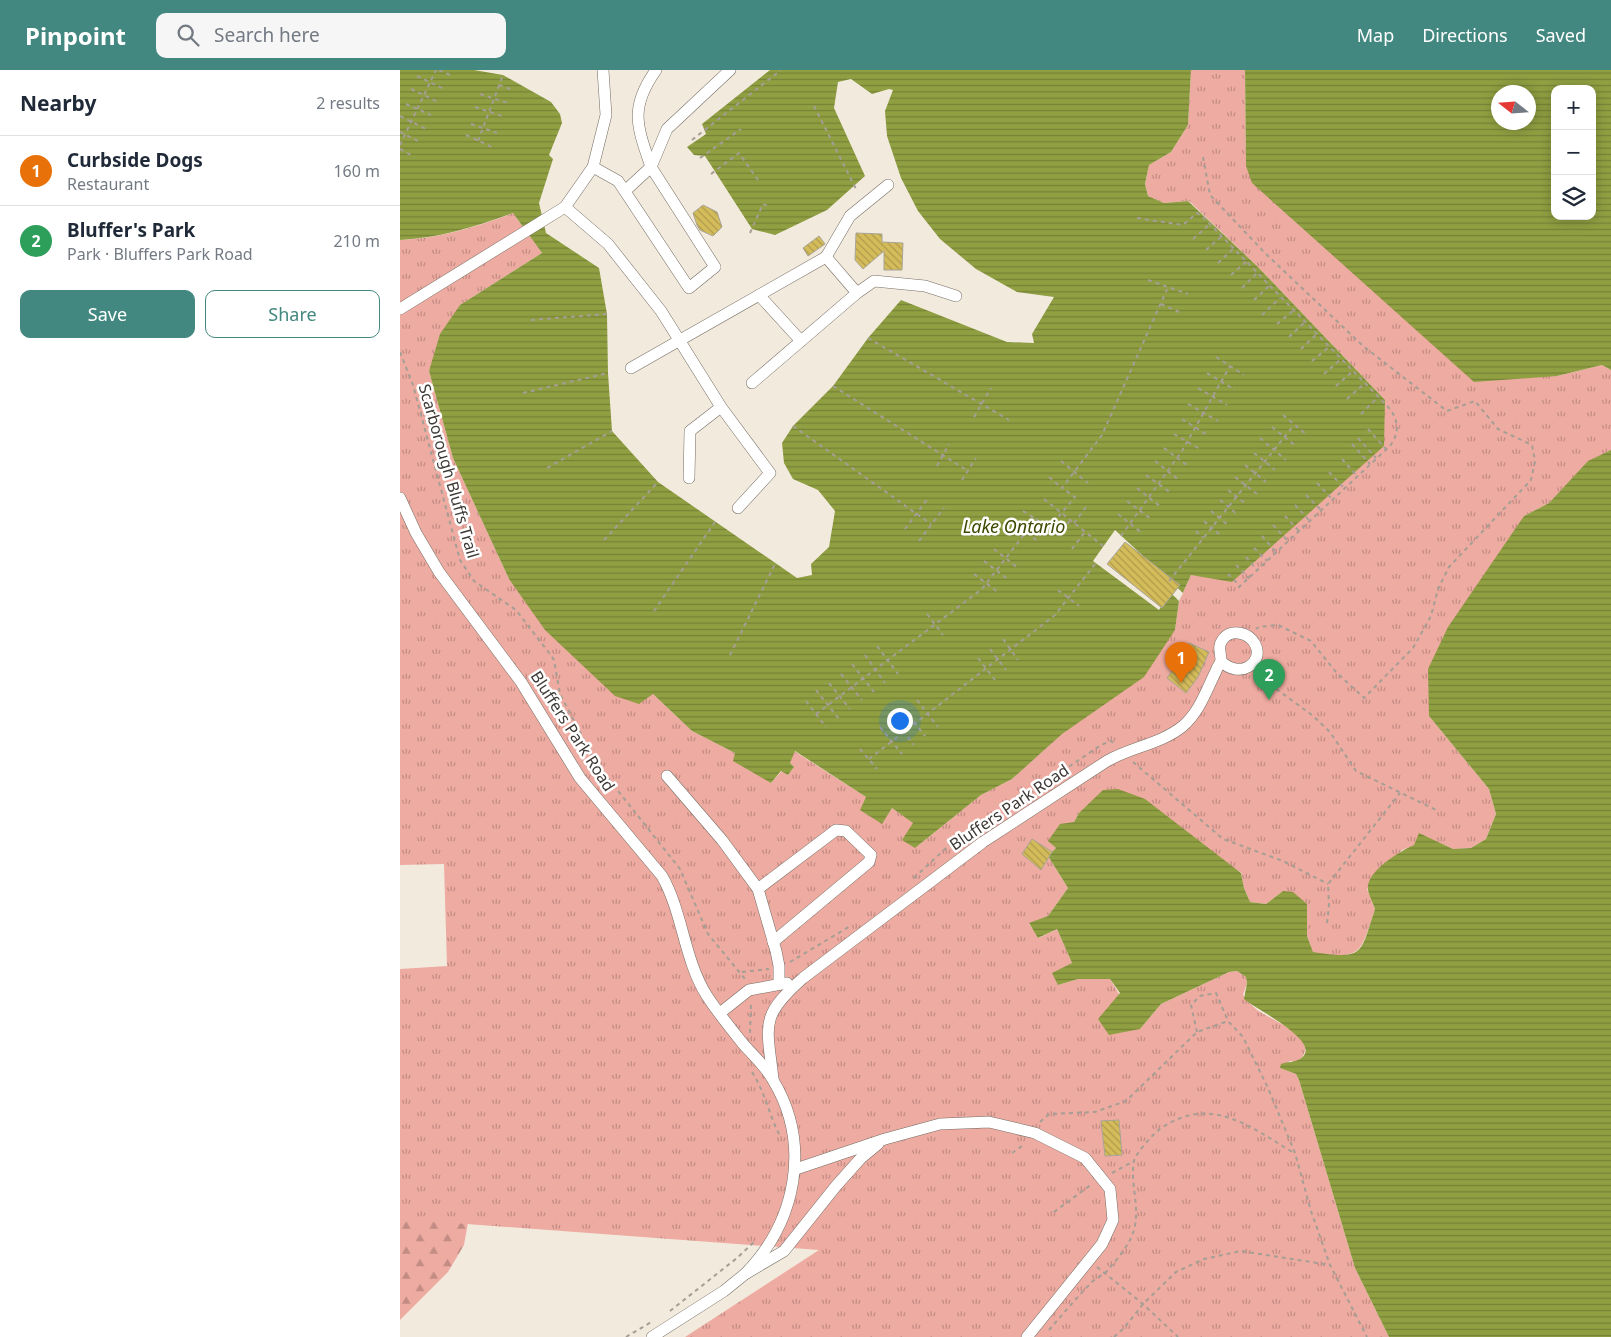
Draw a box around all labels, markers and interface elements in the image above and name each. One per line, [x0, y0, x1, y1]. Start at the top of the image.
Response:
search box [156, 13, 506, 58]
text: Pinpoint [25, 19, 126, 52]
icon: search [174, 21, 202, 49]
text: Search here [214, 22, 320, 48]
text: Map [1357, 23, 1394, 47]
text: Directions [1422, 23, 1508, 47]
text: Saved [1536, 23, 1586, 47]
north arrow [1491, 85, 1536, 130]
map controls [1551, 85, 1596, 220]
button: + [1551, 85, 1596, 130]
text: Nearby [20, 89, 96, 117]
text: 2 results [316, 92, 380, 114]
button: − [1551, 130, 1596, 175]
text: Curbside Dogs [67, 147, 203, 173]
text: 1 [31, 160, 41, 182]
text: 160 m [333, 160, 380, 182]
text: Restaurant [67, 173, 149, 195]
button: layers [1551, 175, 1596, 220]
text: Bluffer's Park [67, 217, 195, 243]
text: 2 [31, 230, 41, 252]
text: 210 m [333, 230, 380, 252]
text: Park · Bluffers Park Road [67, 243, 253, 265]
button: Save [20, 290, 195, 338]
button: Share [205, 290, 380, 338]
street label: Scarborough Bluffs Trail [414, 381, 484, 561]
water label: Lake Ontario [963, 514, 1065, 538]
pin: 1 [1165, 642, 1197, 683]
pin: 2 [1253, 659, 1285, 700]
street label: Bluffers Park Road [526, 667, 620, 795]
your location [887, 708, 913, 734]
street label: Bluffers Park Road [945, 759, 1073, 855]

